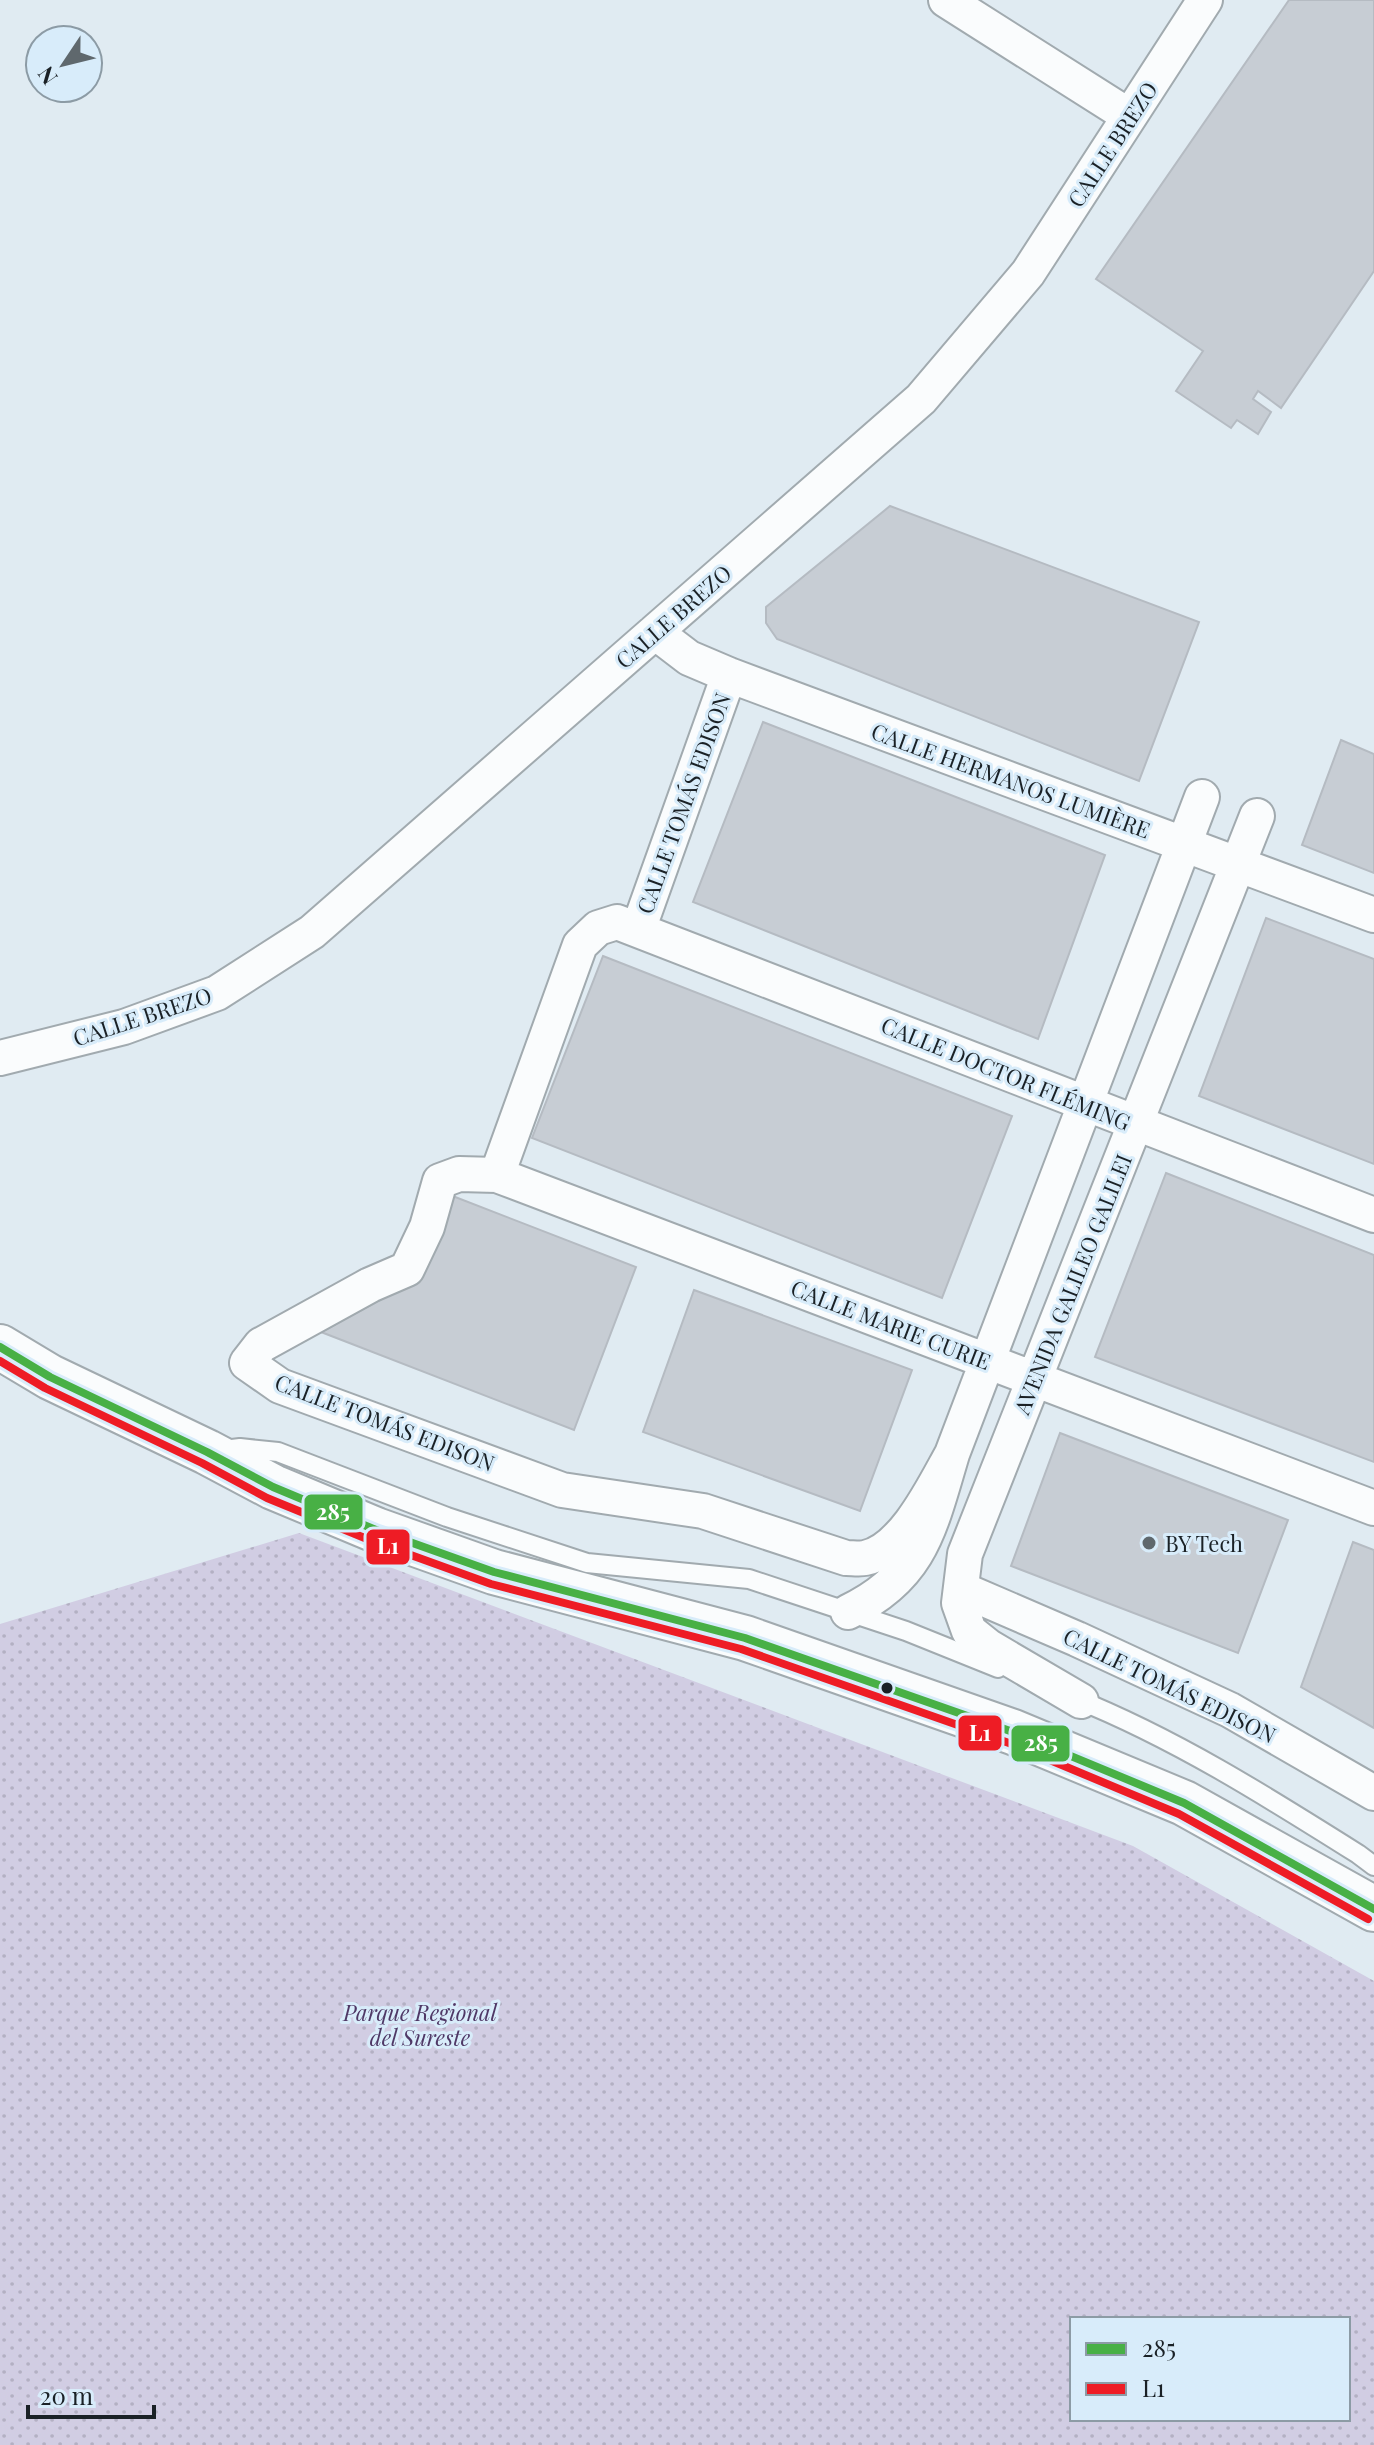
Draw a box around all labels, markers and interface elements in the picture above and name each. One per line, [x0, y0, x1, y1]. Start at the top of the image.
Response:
north arrow [24, 24, 104, 104]
text: N [30, 61, 64, 91]
street label: CALLE BREZO [1060, 75, 1164, 213]
street label: CALLE BREZO [609, 557, 737, 675]
street label: CALLE TOMÁS EDISON [629, 688, 737, 918]
street label: CALLE HERMANOS LUMIÈRE [867, 715, 1155, 845]
street label: CALLE BREZO [69, 980, 215, 1052]
street label: CALLE DOCTOR FLÉMING [877, 1009, 1135, 1137]
street label: AVENIDA GALILEO GALILEI [1006, 1149, 1138, 1420]
street label: CALLE MARIE CURIE [787, 1272, 995, 1376]
street label: CALLE TOMÁS EDISON [271, 1366, 499, 1478]
line badge: 285 [303, 1493, 364, 1531]
text: 285 [316, 1496, 350, 1526]
line badge: L1 [365, 1528, 411, 1566]
place label: BY Tech [1165, 1528, 1243, 1558]
text: L1 [377, 1530, 399, 1560]
marker: BY Tech [1140, 1534, 1158, 1552]
street label: CALLE TOMÁS EDISON [1059, 1620, 1281, 1750]
unlabelled marker [879, 1680, 895, 1696]
line badge: L1 [957, 1714, 1003, 1752]
text: L1 [969, 1717, 991, 1747]
line badge: 285 [1010, 1724, 1071, 1763]
text: 285 [1024, 1727, 1058, 1757]
park label: Parque Regional del Sureste [342, 1997, 498, 2052]
legend [1070, 2317, 1350, 2421]
text: 285 [1142, 2331, 1176, 2363]
scale bar [28, 2369, 154, 2419]
text: L1 [1142, 2371, 1165, 2403]
text: 20 m [40, 2379, 93, 2411]

